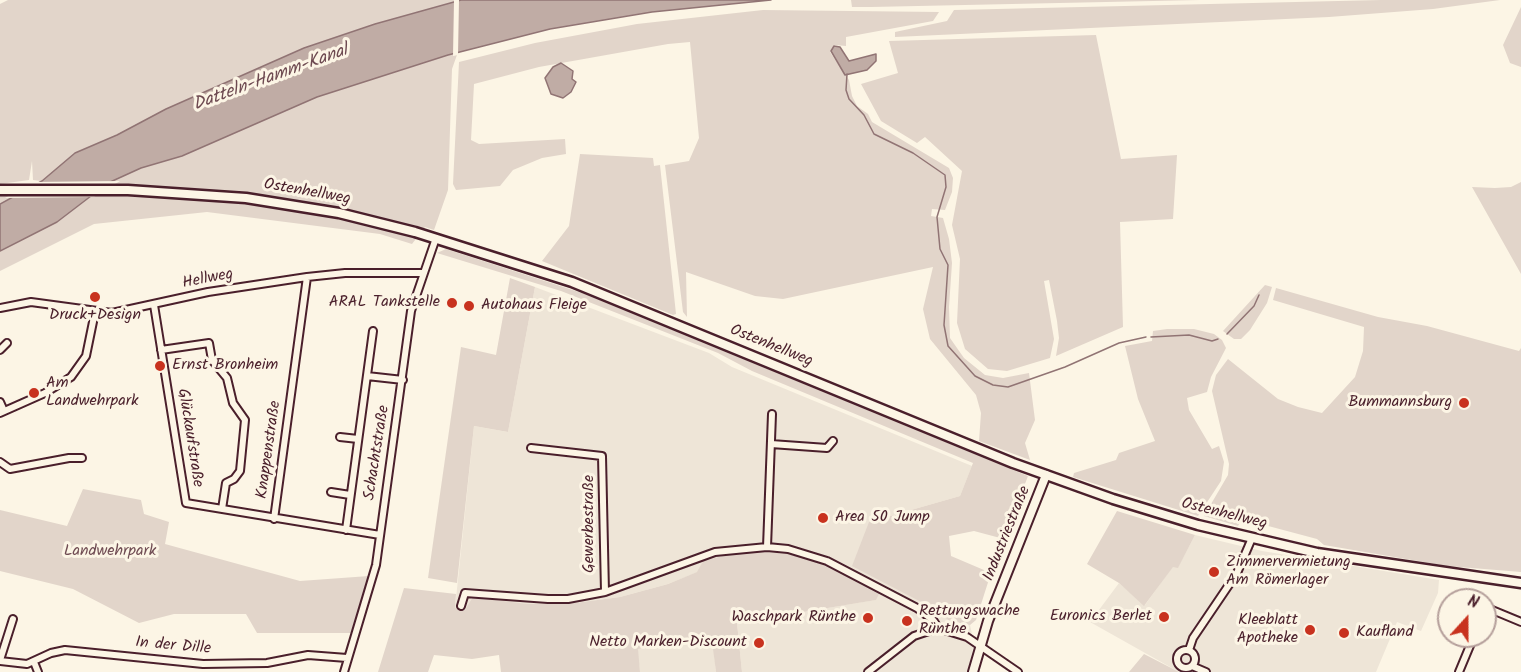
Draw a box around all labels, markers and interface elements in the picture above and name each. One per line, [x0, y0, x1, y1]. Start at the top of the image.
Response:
water label: Datteln-Hamm-Kanal [191, 41, 351, 117]
street label: Ostenhellweg [262, 176, 352, 210]
street label: Hellweg [181, 266, 235, 294]
marker: Druck+Design [88, 290, 102, 304]
place label: ARAL Tankstelle [329, 293, 440, 313]
marker: ARAL Tankstelle [445, 296, 459, 310]
place label: Autohaus Fleige [481, 296, 587, 316]
marker: Autohaus Fleige [462, 299, 476, 313]
place label: Druck+Design [49, 306, 141, 326]
street label: Ostenhellweg [727, 322, 815, 372]
place label: Ernst Bronheim [172, 356, 278, 376]
marker: Ernst Bronheim [153, 359, 167, 373]
place label: Am Landwehrpark [46, 374, 139, 412]
marker: Am Landwehrpark [27, 386, 41, 400]
street label: Glückaufstraße [172, 387, 206, 489]
place label: Bummannsburg [1348, 393, 1452, 413]
marker: Bummannsburg [1457, 396, 1471, 410]
street label: Knappenstraße [254, 400, 286, 500]
street label: Schachtstraße [361, 404, 395, 502]
street label: Gewerbestraße [580, 475, 600, 573]
street label: Industriestraße [980, 484, 1036, 584]
street label: Ostenhellweg [1179, 495, 1269, 535]
place label: Area 50 Jump [835, 508, 930, 528]
marker: Area 50 Jump [816, 511, 830, 525]
park label: Landwehrpark [64, 542, 156, 562]
place label: Zimmervermietung Am Römerlager [1226, 553, 1351, 591]
marker: Zimmervermietung Am Römerlager [1207, 565, 1221, 579]
north arrow [1437, 588, 1497, 648]
text: N [1464, 589, 1482, 616]
place label: Rettungswache Rünthe [919, 602, 1020, 640]
place label: Euronics Berlet [1050, 607, 1152, 627]
place label: Waschpark Rünthe [732, 608, 856, 628]
marker: Euronics Berlet [1157, 610, 1171, 624]
marker: Waschpark Rünthe [861, 611, 875, 625]
place label: Kleeblatt Apotheke [1237, 611, 1298, 649]
marker: Rettungswache Rünthe [900, 614, 914, 628]
marker: Kleeblatt Apotheke [1303, 623, 1317, 637]
place label: Kaufland [1356, 623, 1413, 643]
marker: Kaufland [1337, 626, 1351, 640]
place label: Netto Marken-Discount [589, 633, 747, 653]
street label: In der Dille [134, 634, 212, 660]
marker: Netto Marken-Discount [752, 636, 766, 650]

